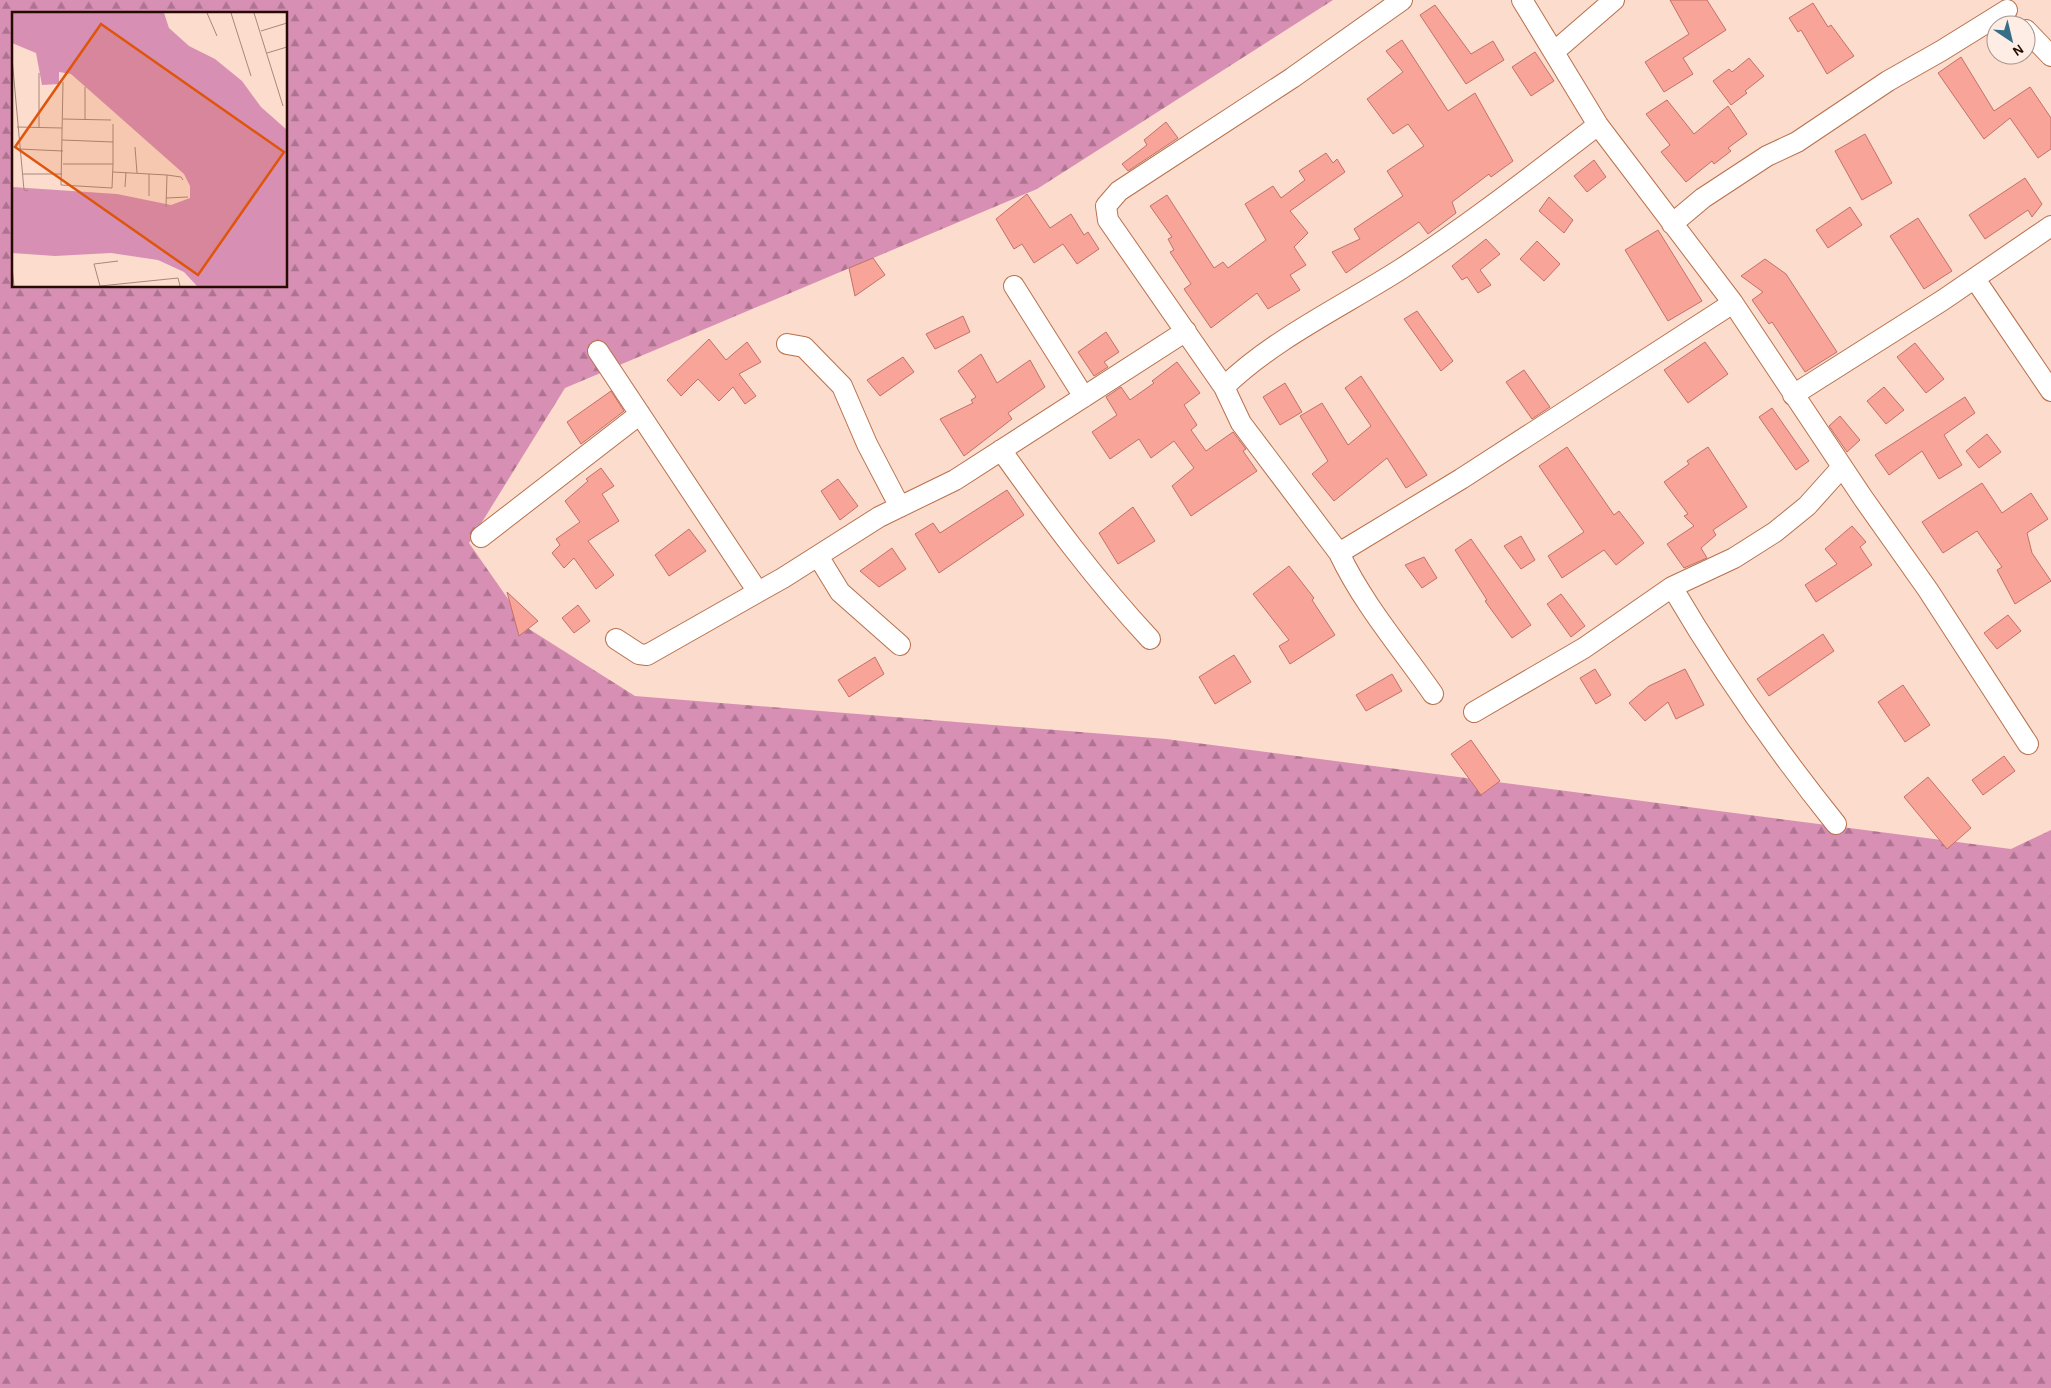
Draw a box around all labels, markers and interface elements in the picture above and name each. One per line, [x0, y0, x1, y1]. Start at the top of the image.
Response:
inset map [12, 12, 288, 288]
north arrow [1986, 15, 2036, 65]
text: N [2010, 41, 2026, 58]

